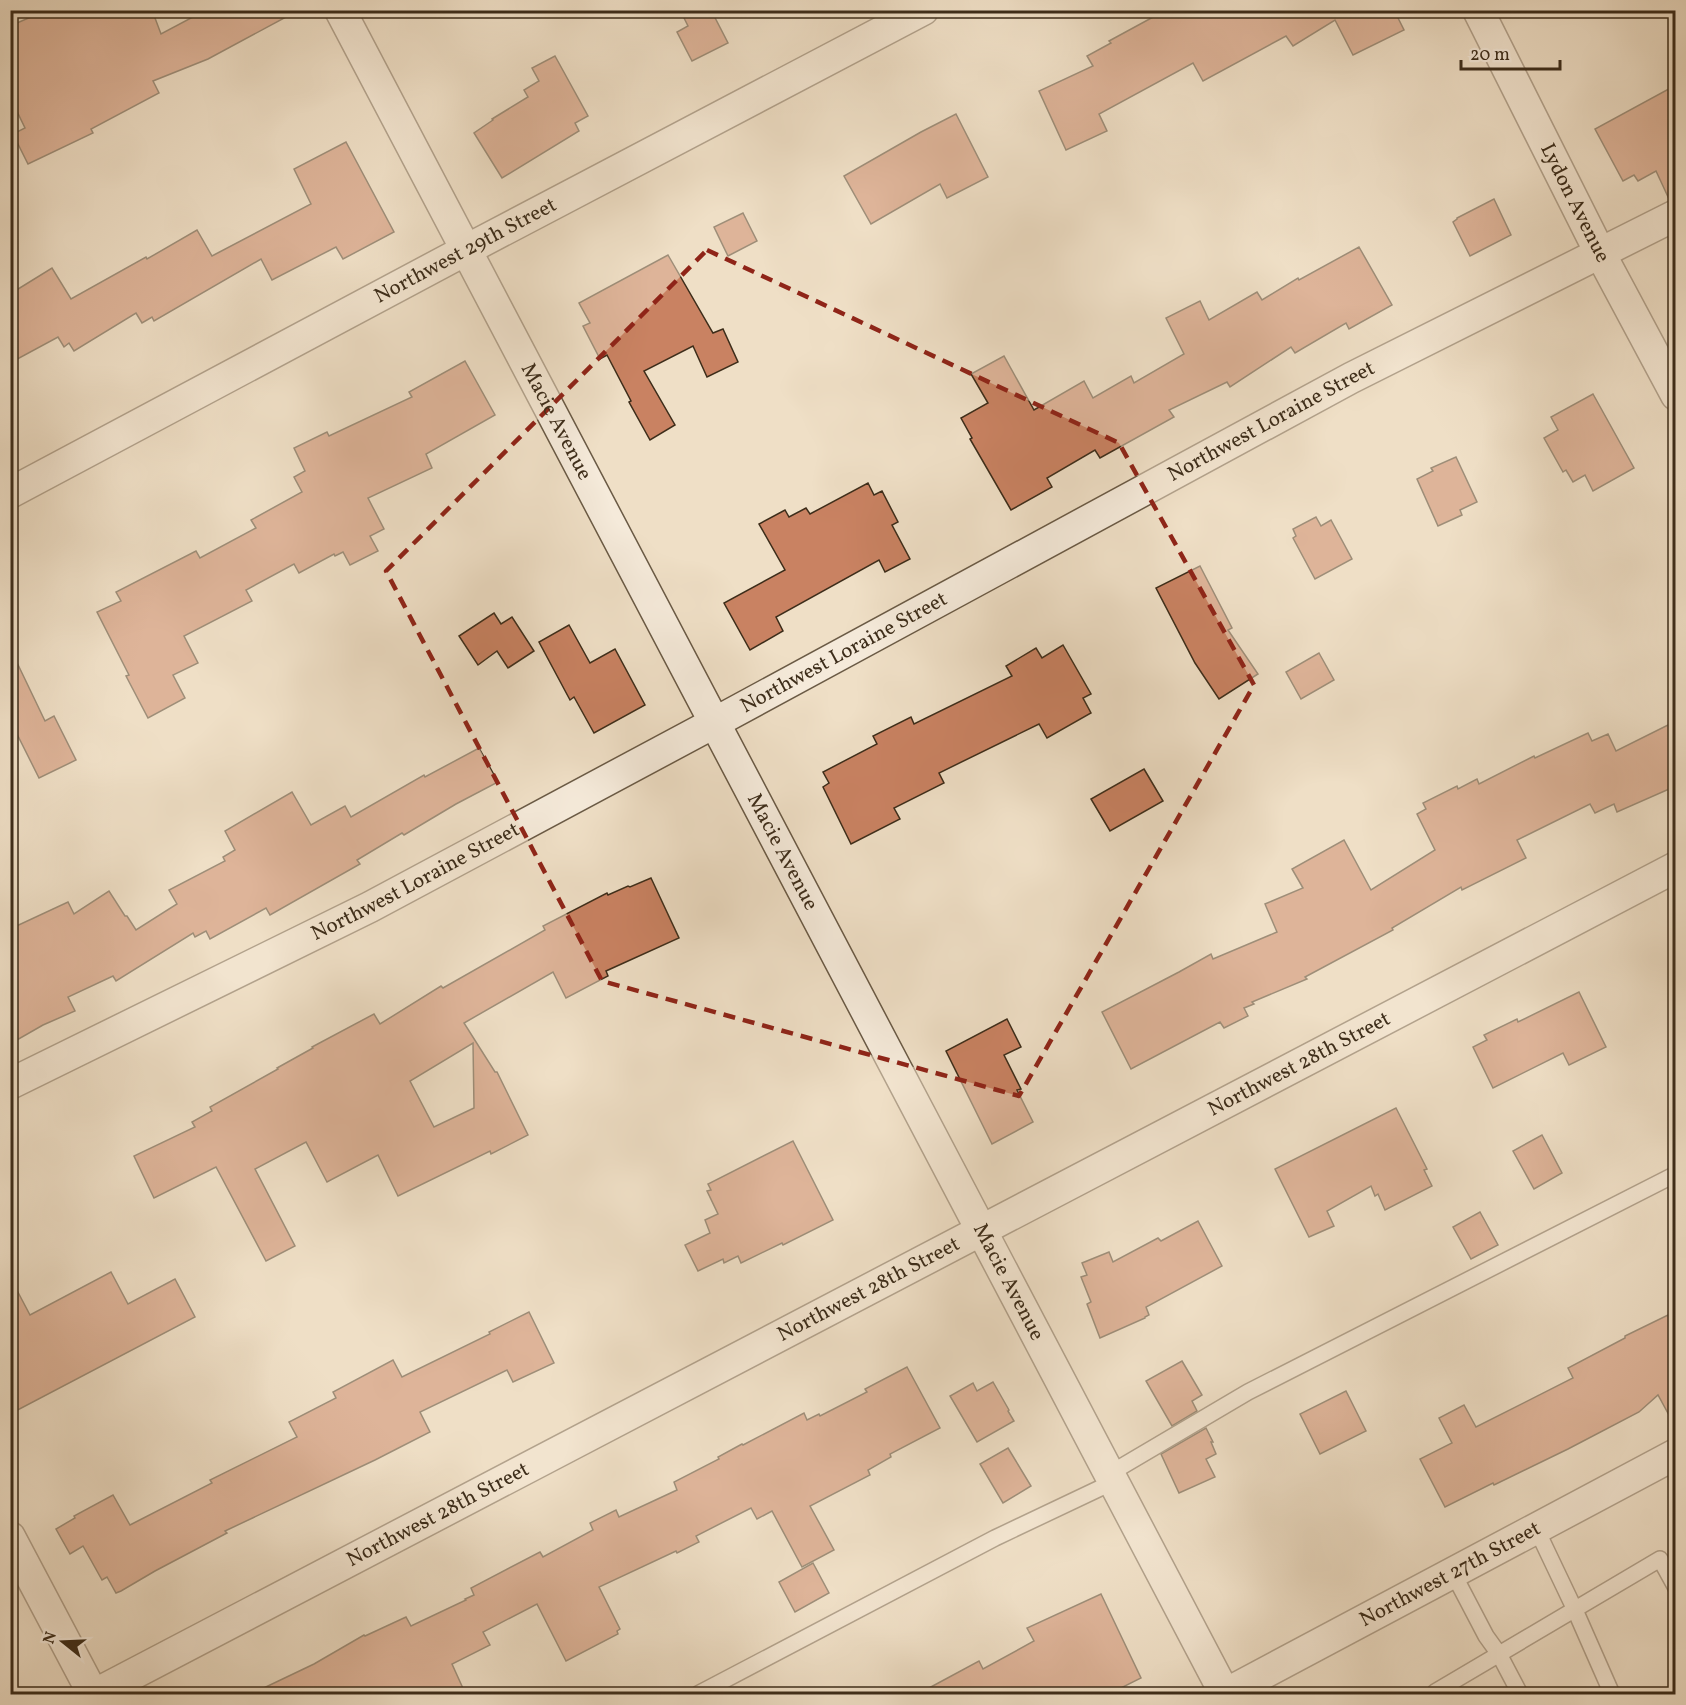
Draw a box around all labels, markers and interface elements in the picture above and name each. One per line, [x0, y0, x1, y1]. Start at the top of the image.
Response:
scale bar [1461, 33, 1560, 71]
text: 20 m [1470, 43, 1510, 68]
street label: Lydon Avenue [1533, 138, 1617, 268]
street label: Northwest 29th Street [369, 190, 562, 311]
street label: Northwest Loraine Street [1163, 354, 1380, 489]
street label: Macie Avenue [514, 358, 599, 485]
street label: Northwest Loraine Street [735, 585, 953, 721]
street label: Macie Avenue [740, 788, 825, 916]
street label: Northwest Loraine Street [306, 815, 525, 948]
street label: Northwest 28th Street [1203, 1004, 1396, 1124]
street label: Macie Avenue [966, 1218, 1051, 1346]
street label: Northwest 28th Street [772, 1230, 965, 1349]
street label: Northwest 28th Street [342, 1455, 534, 1574]
street label: Northwest 27th Street [1354, 1514, 1546, 1634]
north arrow [33, 1612, 93, 1672]
text: N [38, 1629, 63, 1647]

